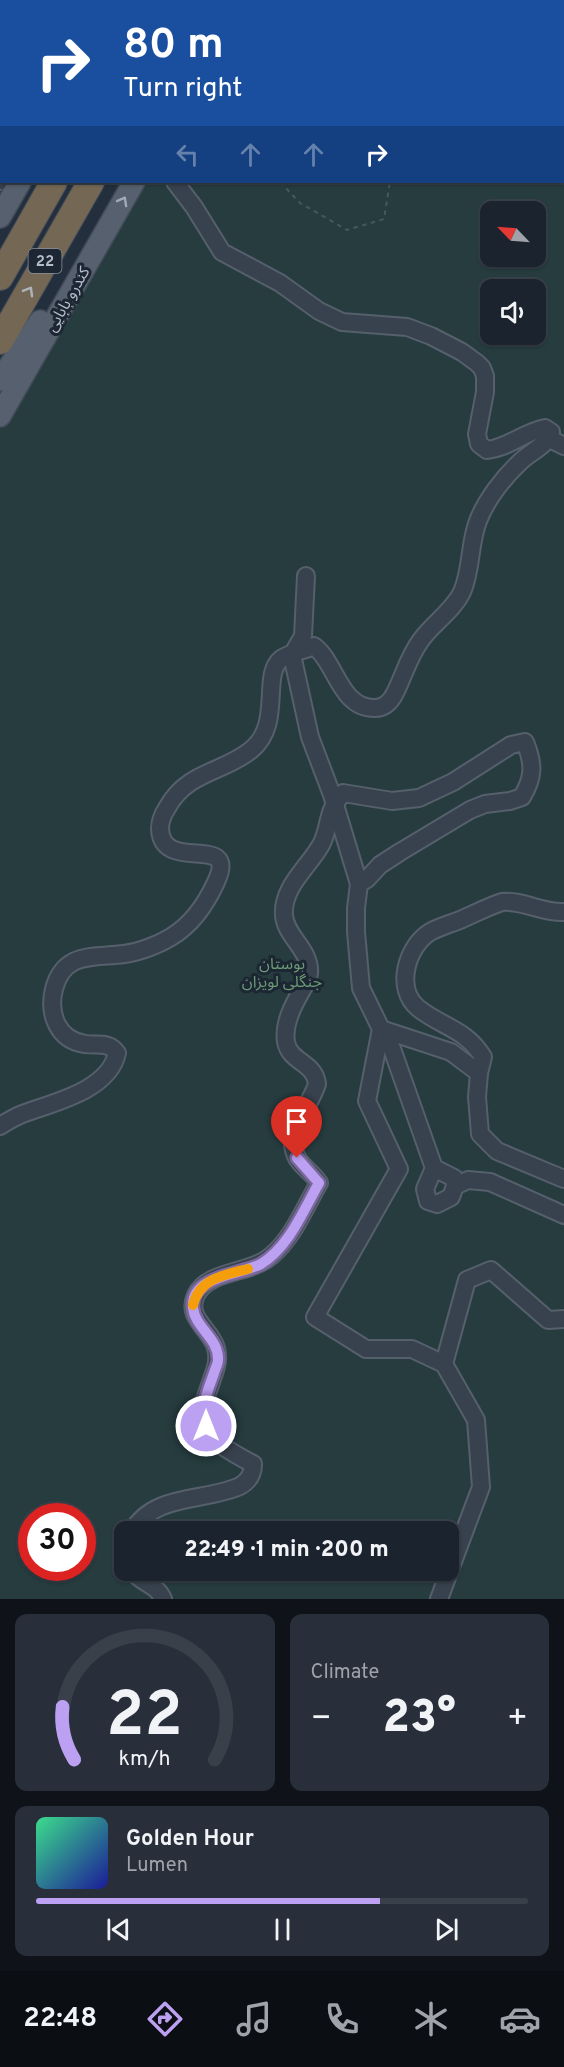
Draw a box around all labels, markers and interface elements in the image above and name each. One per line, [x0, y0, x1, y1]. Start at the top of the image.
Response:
text: 80 m [123, 20, 224, 73]
icon: right [24, 24, 102, 102]
text: Turn right [123, 72, 242, 106]
icon: left [171, 138, 204, 171]
icon: ahead [234, 138, 267, 171]
icon: ahead [297, 138, 330, 171]
icon: right [360, 138, 393, 171]
one-way arrow [116, 197, 127, 207]
north arrow [480, 201, 546, 267]
map controls [480, 201, 546, 345]
road number: 22 [28, 249, 62, 273]
street label: کندرو بابایی [42, 264, 96, 336]
button: sound [480, 279, 546, 345]
one-way arrow [22, 286, 33, 297]
park label: بوستان جنگلی لویزان [242, 955, 322, 993]
pin [271, 1096, 322, 1158]
icon: arrive [280, 1105, 313, 1138]
position arrow [174, 1394, 238, 1458]
speed limit sign: 30 [18, 1503, 96, 1581]
text: 22:49 · 1 min · 200 m [184, 1537, 389, 1564]
text: Climate [311, 1660, 379, 1686]
text: 22 [107, 1679, 183, 1758]
text: 23° [383, 1691, 456, 1748]
text: − [311, 1699, 332, 1741]
text: + [507, 1699, 528, 1741]
text: km/h [119, 1746, 171, 1773]
text: Golden Hour [126, 1826, 254, 1853]
text: Lumen [126, 1853, 188, 1879]
icon: previous [102, 1913, 135, 1946]
icon: pause [266, 1913, 299, 1946]
icon: next [430, 1913, 463, 1946]
icon: directions [144, 1998, 186, 2040]
icon: music [233, 1998, 275, 2040]
icon: phone [321, 1998, 363, 2040]
icon: climate [410, 1998, 452, 2040]
icon: car [499, 1998, 541, 2040]
text: 22:48 [23, 2002, 97, 2036]

